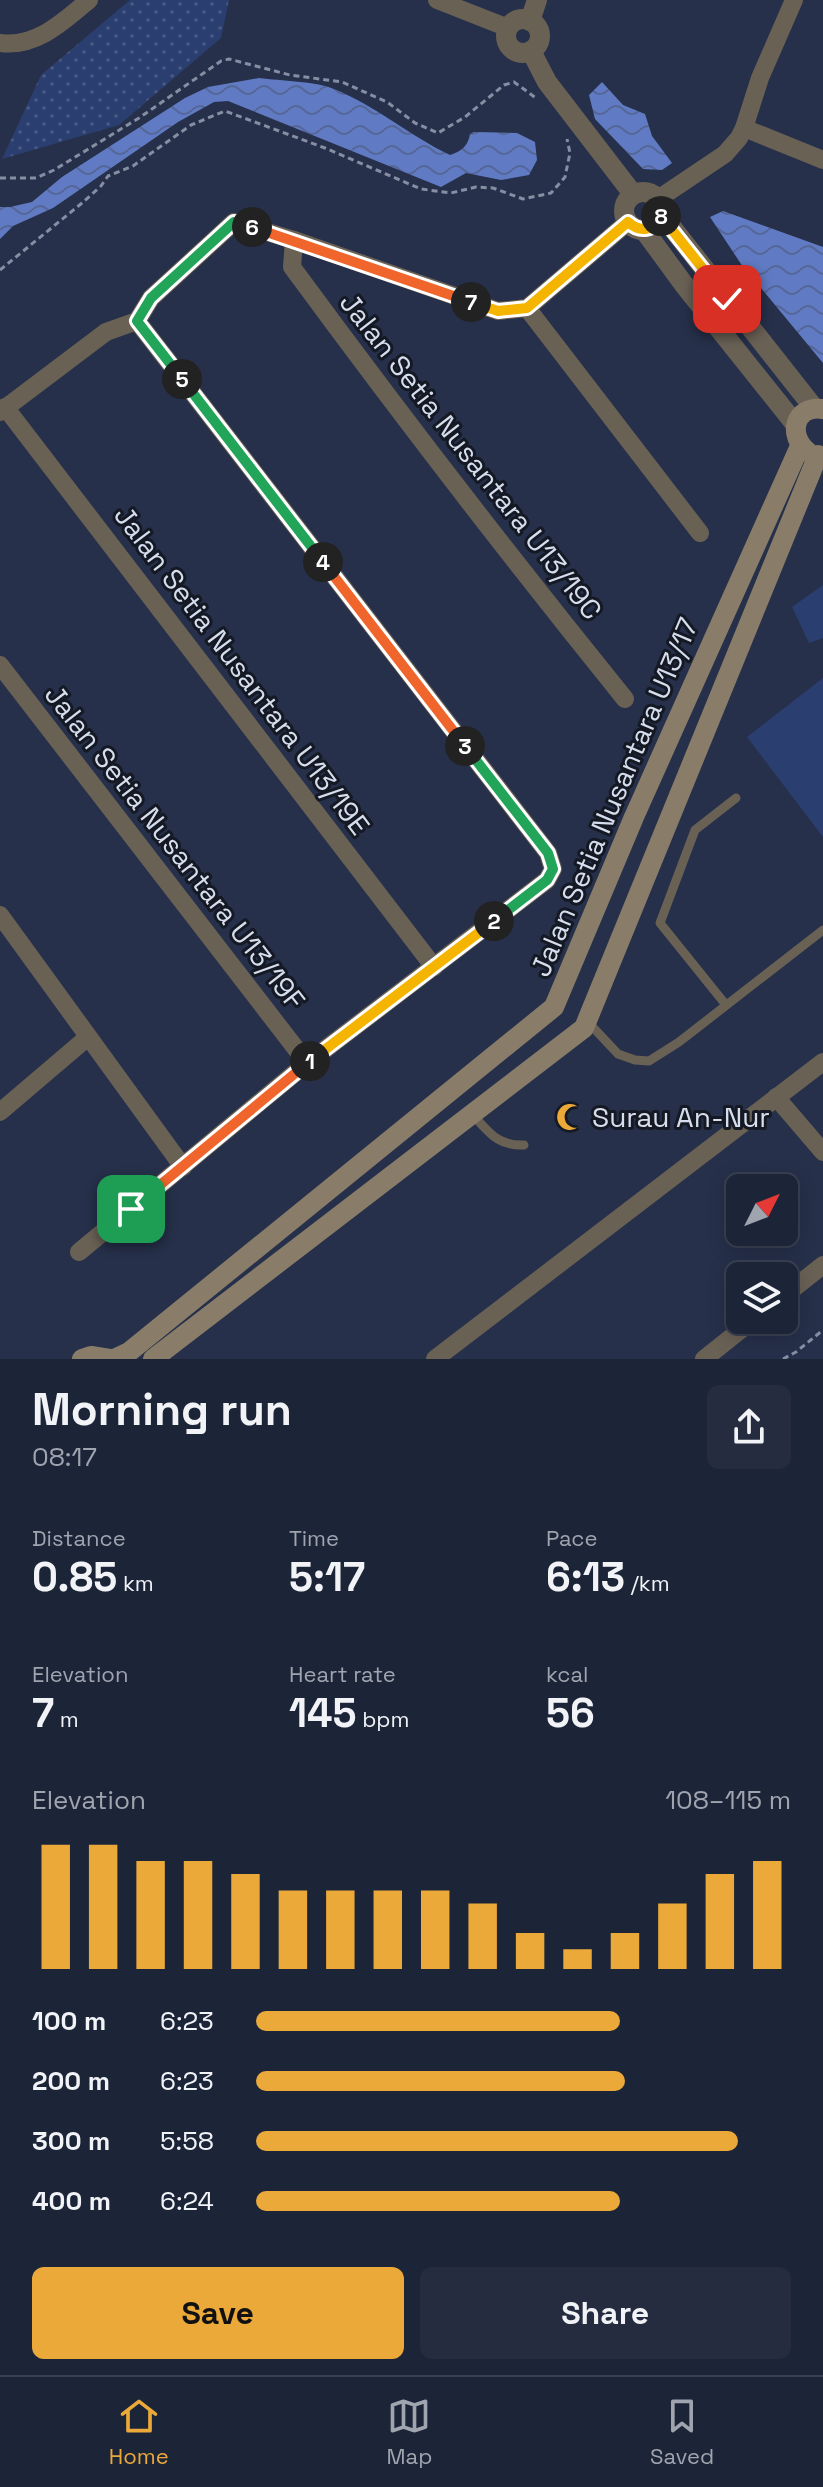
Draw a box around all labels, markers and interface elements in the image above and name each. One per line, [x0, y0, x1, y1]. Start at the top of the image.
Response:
pin: 8 [641, 196, 681, 236]
text: 8 [654, 202, 668, 230]
pin: 6 [232, 207, 272, 247]
text: 6 [245, 213, 259, 241]
pin [693, 265, 761, 333]
icon: check [705, 277, 749, 321]
pin: 7 [451, 282, 491, 322]
street label: Jalan Setia Nusantara U13/19C [332, 285, 610, 627]
text: 7 [465, 288, 477, 316]
pin: 5 [162, 359, 202, 399]
text: 5 [175, 365, 189, 393]
street label: Jalan Setia Nusantara U13/19E [106, 498, 378, 842]
pin: 4 [303, 542, 343, 582]
text: 4 [316, 548, 330, 576]
street label: Jalan Setia Nusantara U13/17 [522, 612, 706, 982]
street label: Jalan Setia Nusantara U13/19F [37, 677, 313, 1017]
pin: 3 [445, 726, 485, 766]
text: 3 [458, 732, 472, 760]
pin: 2 [474, 901, 514, 941]
text: 2 [487, 907, 501, 935]
pin: 1 [290, 1041, 330, 1081]
text: 1 [305, 1047, 315, 1075]
place label: Surau An-Nur [592, 1099, 770, 1135]
mosque icon: Surau An-Nur [555, 1102, 585, 1132]
north arrow [726, 1174, 798, 1246]
map controls [726, 1174, 798, 1334]
pin [97, 1175, 165, 1243]
icon: arrive [109, 1187, 153, 1231]
button: layers [726, 1262, 798, 1334]
text: Morning run [32, 1382, 292, 1438]
button: share [707, 1385, 791, 1469]
text: 08:17 [32, 1440, 97, 1474]
text: Distance [32, 1524, 126, 1552]
text: Time [289, 1524, 339, 1552]
text: Pace [546, 1524, 598, 1552]
text: 0.85 [32, 1552, 117, 1603]
text: 5:17 [289, 1552, 365, 1603]
text: 6:13 [546, 1552, 625, 1603]
text: km [117, 1569, 154, 1597]
text: /km [625, 1569, 670, 1597]
text: Elevation [32, 1660, 128, 1688]
text: Heart rate [289, 1660, 396, 1688]
text: kcal [546, 1660, 588, 1688]
text: 7 [32, 1688, 54, 1739]
text: 145 [289, 1688, 357, 1739]
text: 56 [546, 1688, 595, 1739]
text: m [54, 1705, 79, 1733]
text: bpm [357, 1705, 409, 1733]
text: Elevation [32, 1783, 146, 1817]
text: 108–115 m [665, 1783, 791, 1817]
text: 100 m [32, 2004, 106, 2038]
text: 6:23 [160, 2004, 214, 2038]
text: 200 m [32, 2064, 110, 2098]
text: 6:23 [160, 2064, 214, 2098]
text: 300 m [32, 2124, 110, 2158]
text: 5:58 [160, 2124, 214, 2158]
text: 400 m [32, 2184, 111, 2218]
text: 6:24 [160, 2184, 214, 2218]
button: Save [32, 2267, 404, 2359]
button: Share [420, 2267, 791, 2359]
tab: Home [109, 2394, 169, 2470]
tab: Map [386, 2394, 432, 2470]
tab: Saved [650, 2394, 714, 2470]

